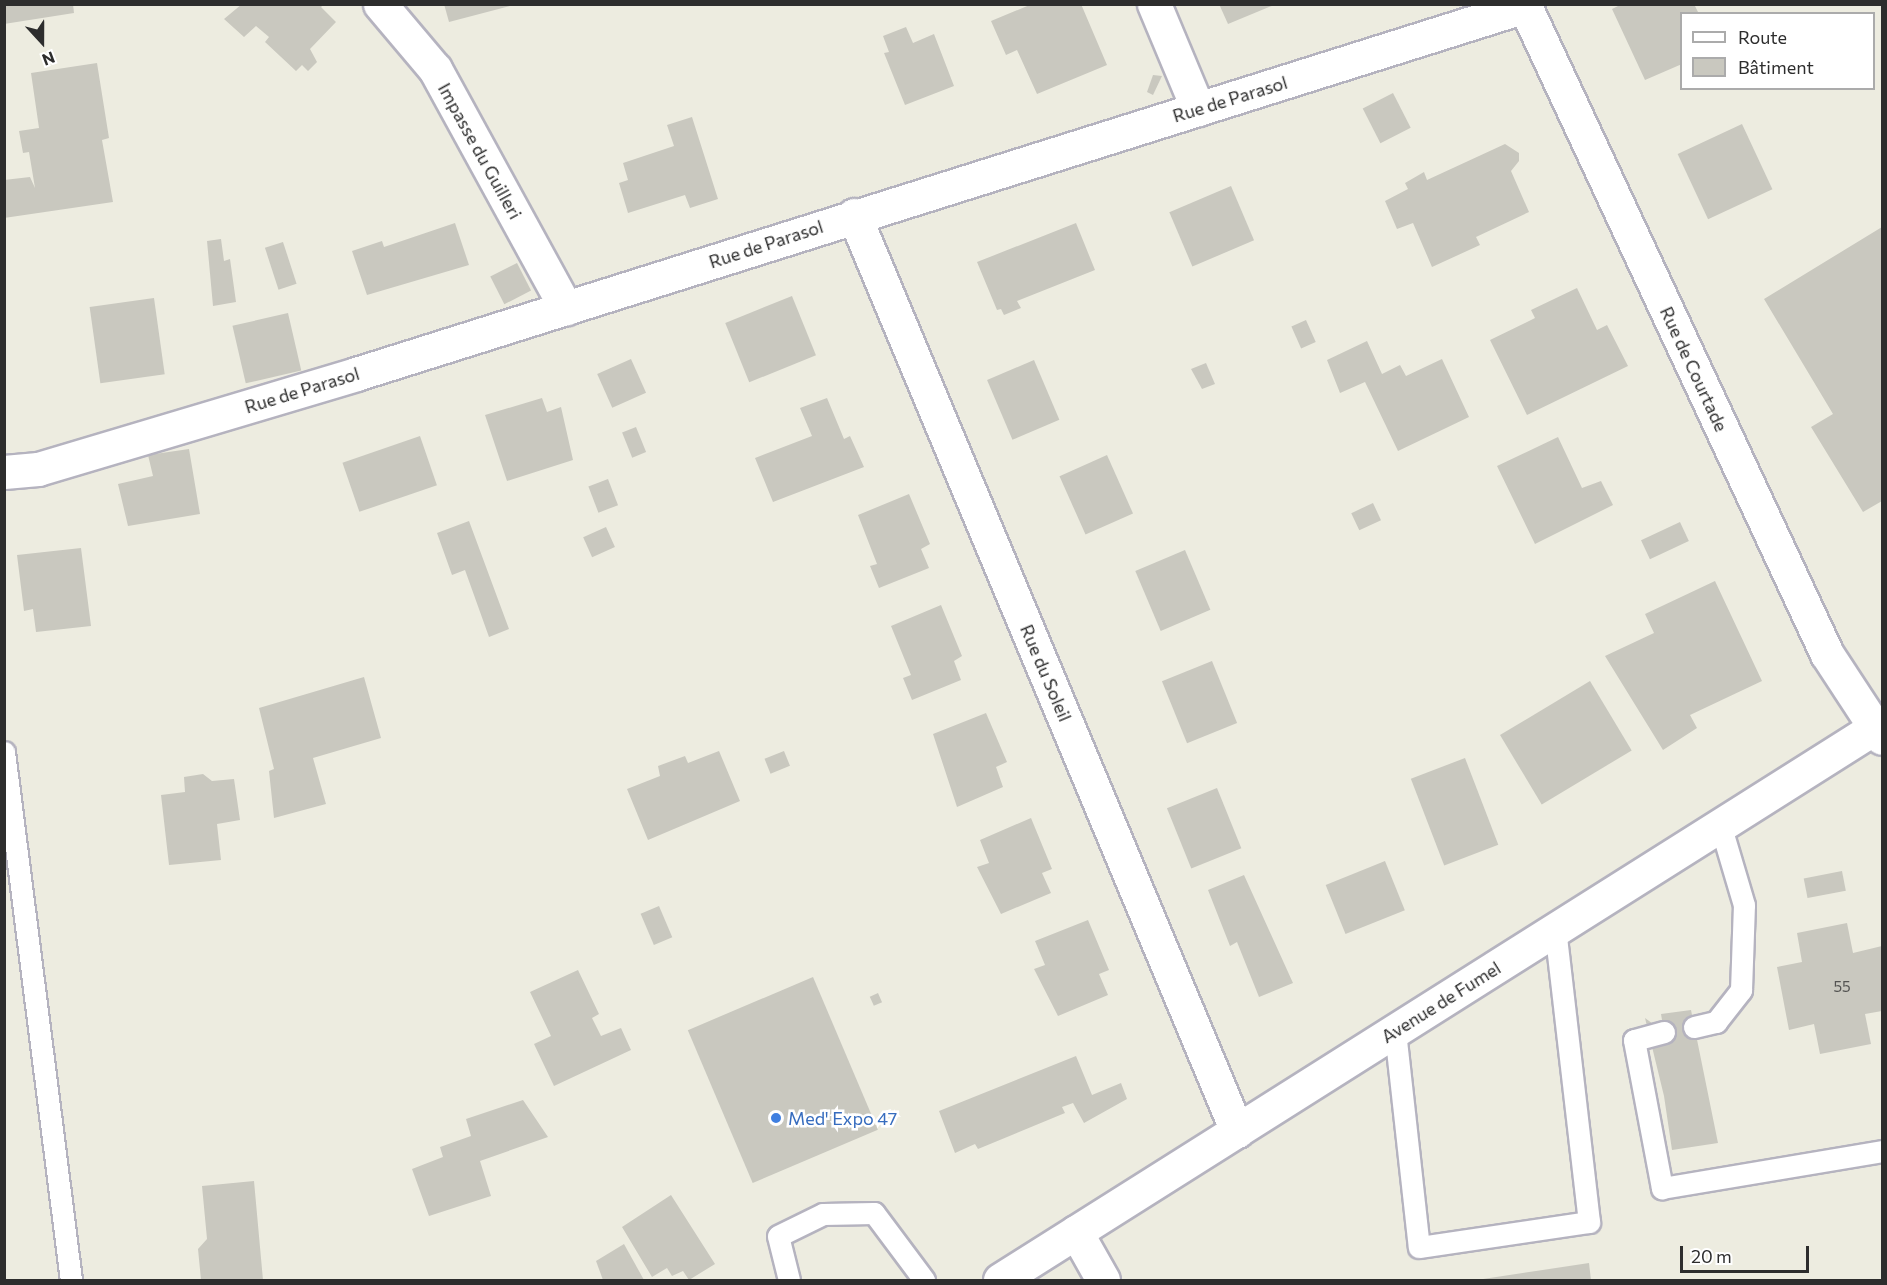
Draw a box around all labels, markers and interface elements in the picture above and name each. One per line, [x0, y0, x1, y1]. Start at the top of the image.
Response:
north arrow [12, 12, 72, 72]
legend [1680, 12, 1875, 90]
text: Route [1738, 26, 1787, 48]
text: N [40, 48, 58, 70]
text: Bâtiment [1738, 56, 1814, 78]
street label: Rue de Parasol [1170, 71, 1290, 127]
street label: Impasse du Guilleri [434, 79, 526, 223]
street label: Rue de Parasol [706, 215, 826, 273]
street label: Rue de Courtade [1656, 303, 1732, 435]
street label: Rue de Parasol [242, 362, 362, 418]
street label: Rue du Soleil [1016, 621, 1076, 725]
street label: Avenue de Fumel [1377, 957, 1505, 1047]
house number: 55 [1833, 978, 1851, 996]
place label: Med' Expo 47 [788, 1107, 897, 1129]
marker: Med' Expo 47 [769, 1111, 783, 1125]
scale bar [1683, 1234, 1812, 1272]
text: 20 m [1691, 1245, 1732, 1267]

